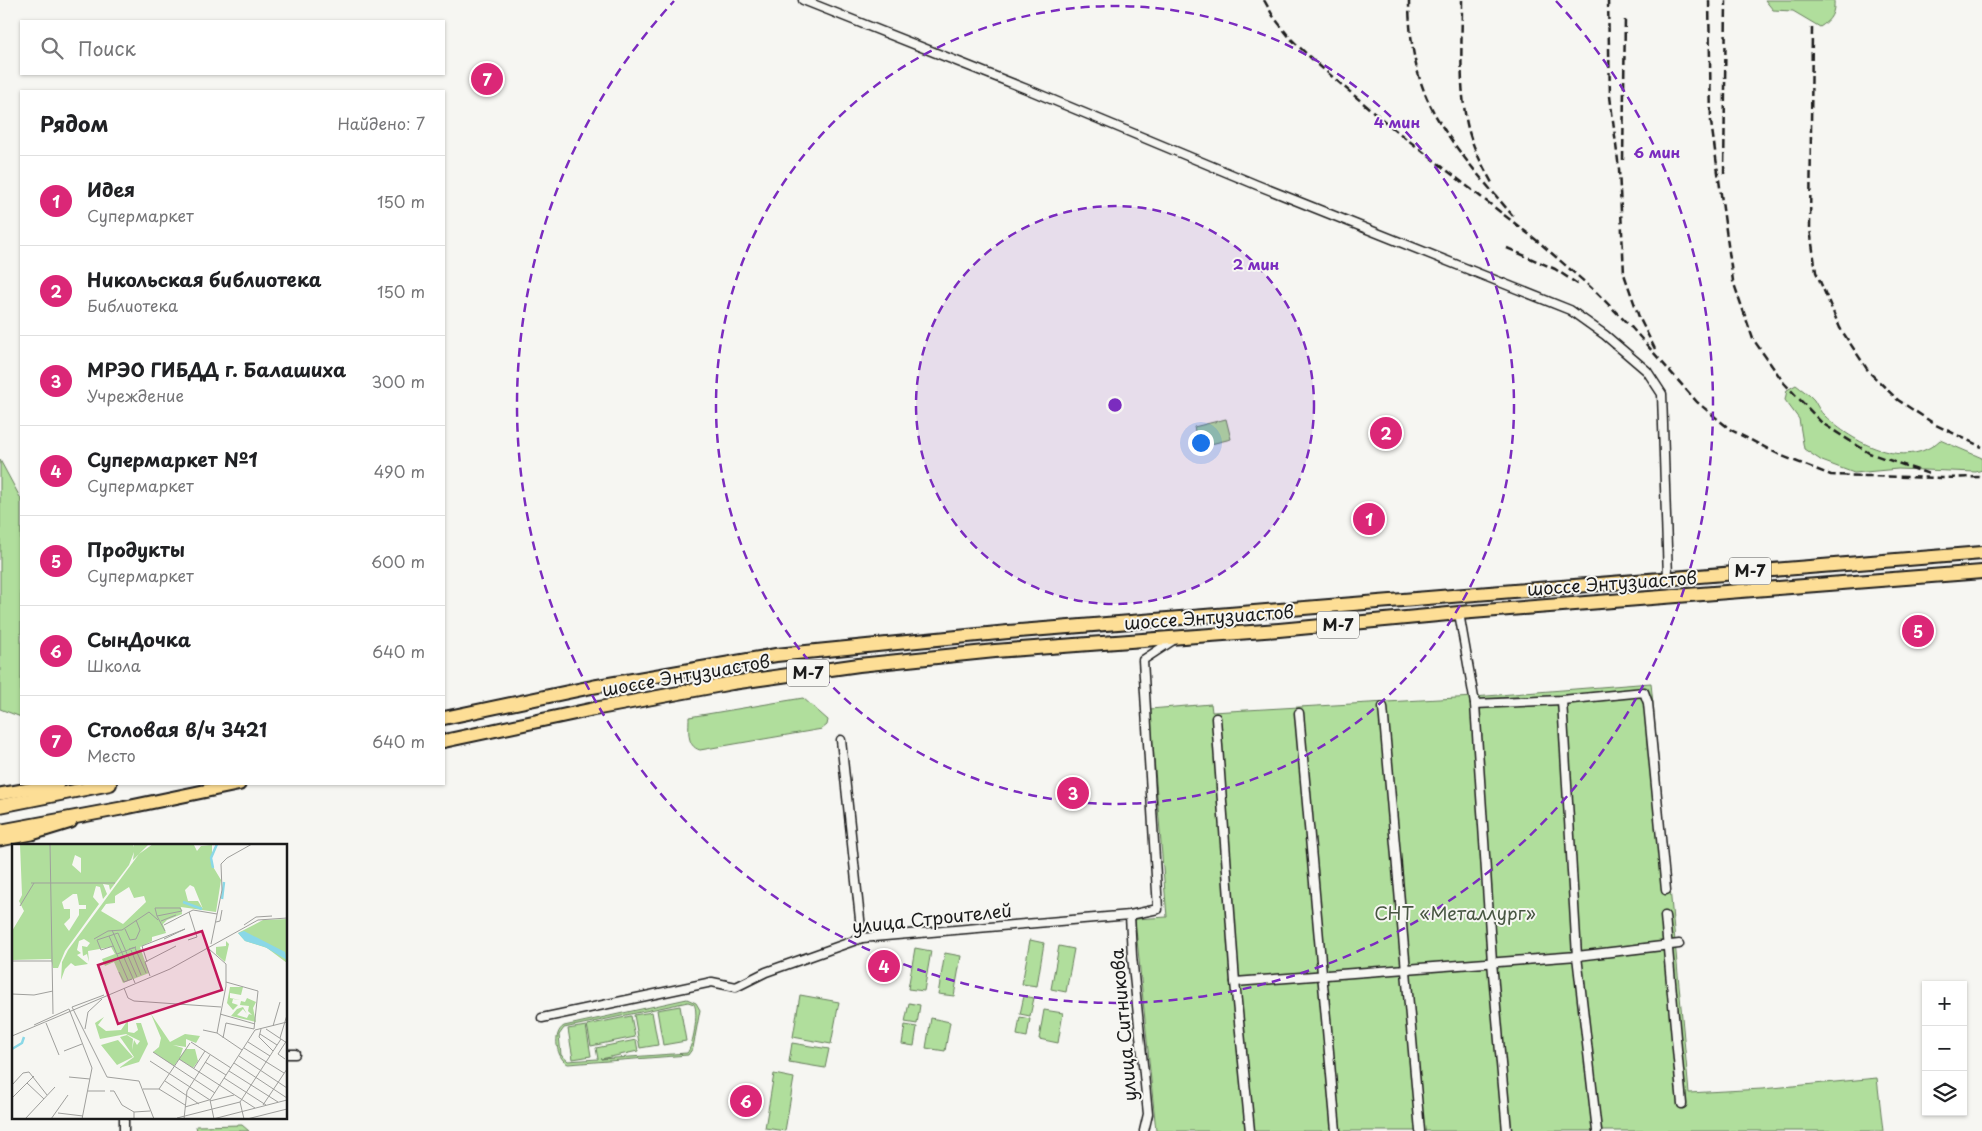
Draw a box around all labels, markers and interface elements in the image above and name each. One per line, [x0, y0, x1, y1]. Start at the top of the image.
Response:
search box [20, 20, 445, 75]
icon: search [38, 34, 66, 62]
text: Поиск [78, 34, 136, 62]
pin: 7 [471, 60, 503, 98]
text: Рядом [40, 107, 108, 139]
text: 4 мин [1374, 110, 1420, 133]
text: Найдено: 7 [338, 111, 425, 135]
text: 6 мин [1634, 140, 1681, 163]
text: Идея [87, 175, 135, 203]
text: 1 [52, 189, 60, 213]
text: 150 m [377, 189, 425, 213]
text: Супермаркет [87, 203, 194, 227]
text: 2 мин [1233, 252, 1280, 275]
text: Никольская библиотека [87, 265, 322, 293]
text: 2 [50, 279, 62, 303]
text: 150 m [377, 279, 425, 303]
text: Библиотека [87, 293, 178, 317]
text: МРЭО ГИБДД г. Балашиха [87, 355, 346, 383]
text: 3 [51, 369, 61, 393]
text: 300 m [371, 369, 425, 393]
text: Учреждение [87, 383, 184, 407]
centre of rings [1106, 396, 1124, 414]
pin: 2 [1370, 414, 1402, 452]
your location [1188, 430, 1214, 456]
text: Супермаркет №1 [87, 445, 258, 473]
text: 4 [51, 459, 61, 483]
text: 490 m [374, 459, 425, 483]
text: Супермаркет [87, 473, 194, 497]
pin: 1 [1353, 500, 1385, 538]
text: Продукты [87, 535, 185, 563]
text: 5 [51, 549, 61, 573]
text: 600 m [371, 549, 425, 573]
road number: М-7 [1729, 558, 1771, 584]
text: Супермаркет [87, 563, 194, 587]
street label: шоссе Энтузиастов [1526, 563, 1698, 602]
street label: шоссе Энтузиастов [1123, 597, 1295, 636]
road number: М-7 [1317, 612, 1359, 638]
pin: 5 [1902, 612, 1934, 650]
text: СынДочка [87, 625, 191, 653]
text: 6 [50, 639, 62, 663]
text: 640 m [372, 639, 425, 663]
street label: шоссе Энтузиастов [600, 646, 772, 703]
text: Школа [87, 653, 141, 677]
road number: М-7 [787, 660, 829, 686]
text: Столовая в/ч 3421 [87, 715, 267, 743]
text: 7 [51, 729, 61, 753]
text: 640 m [372, 729, 425, 753]
text: Место [87, 743, 136, 767]
pin: 3 [1057, 774, 1089, 812]
inset map [12, 844, 288, 1118]
street label: улица Строителей [850, 896, 1013, 939]
park label: СНТ «Металлург» [1374, 899, 1536, 926]
pin: 4 [868, 947, 900, 985]
street label: улица Ситникова [1102, 947, 1143, 1103]
map controls [1922, 981, 1967, 1116]
button: + [1922, 981, 1967, 1026]
button: − [1922, 1026, 1967, 1071]
button: layers [1922, 1071, 1967, 1116]
pin: 6 [730, 1082, 762, 1120]

